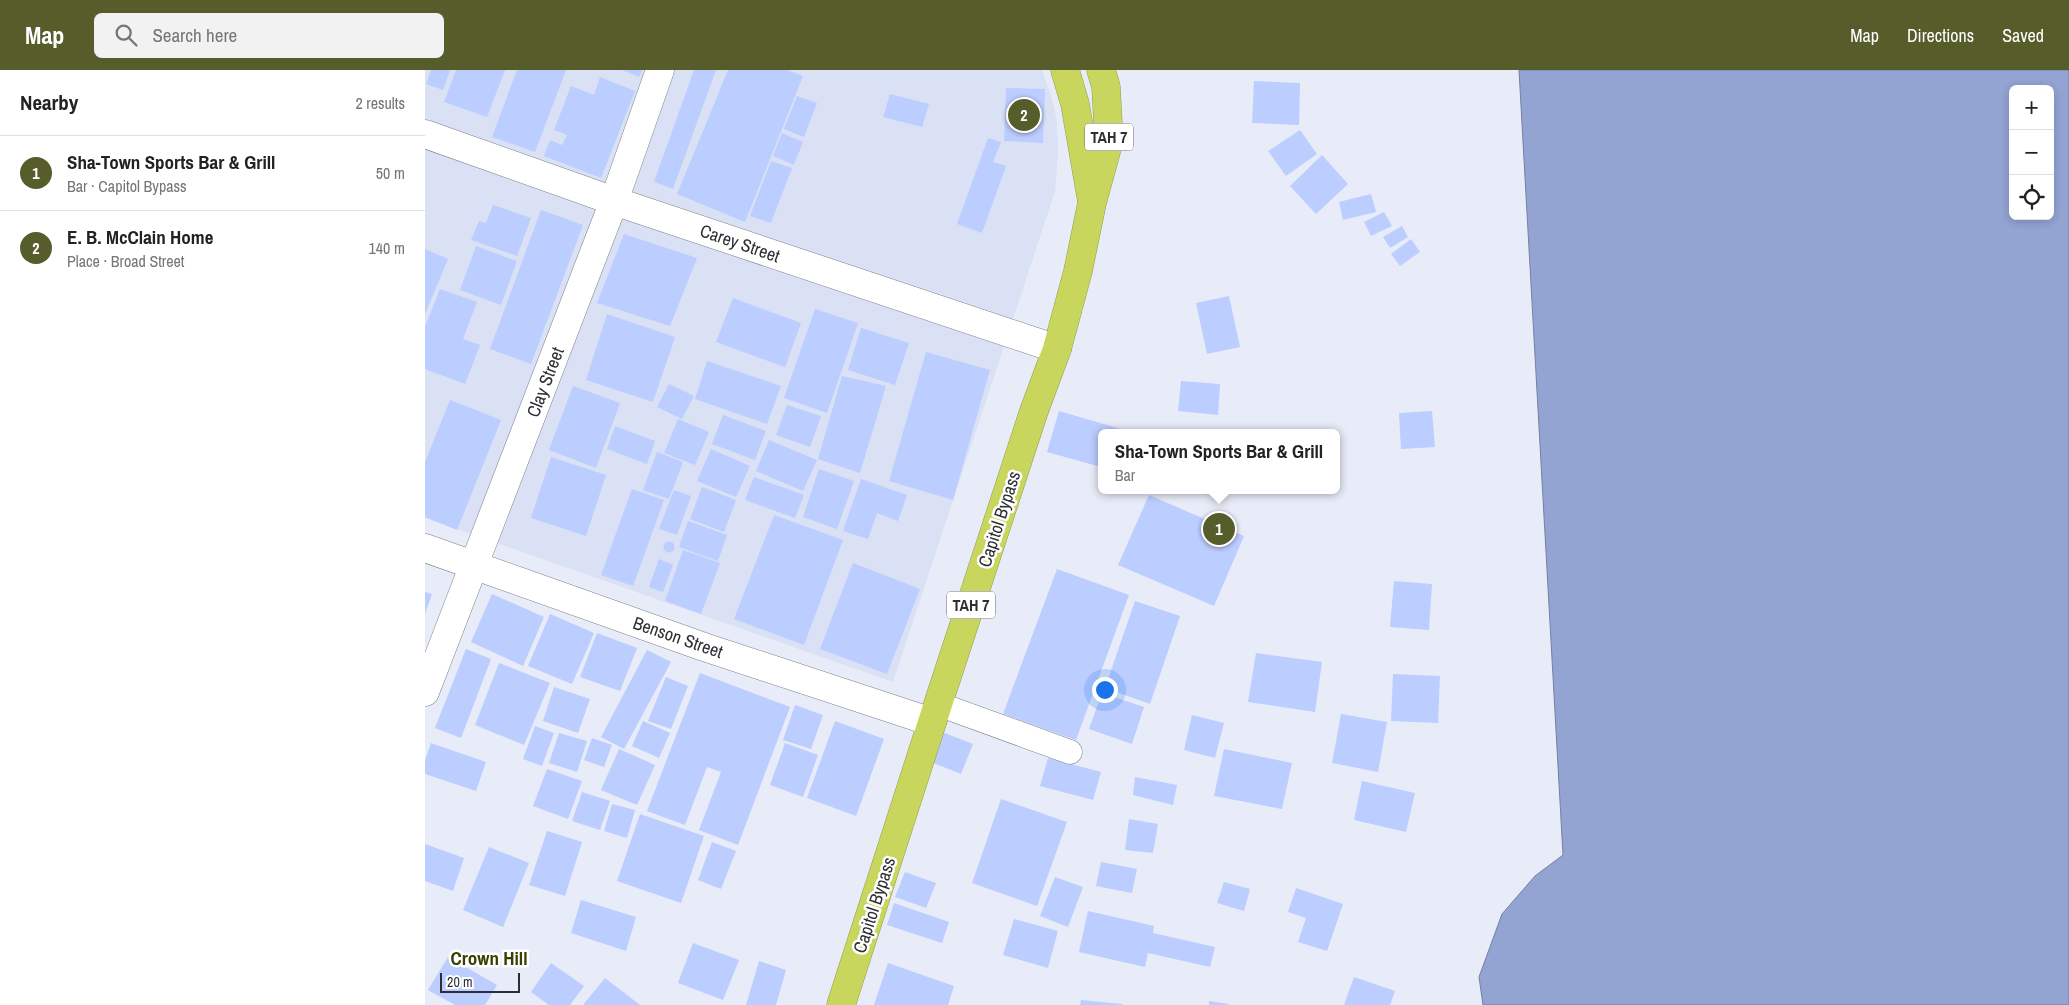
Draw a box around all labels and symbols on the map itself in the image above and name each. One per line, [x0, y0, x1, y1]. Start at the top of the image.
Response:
pin: 2 [1008, 96, 1040, 134]
road number: TAH 7 [1085, 124, 1133, 150]
street label: Carey Street [697, 218, 783, 268]
street label: Clay Street [520, 343, 570, 421]
street label: Capitol Bypass [972, 468, 1026, 570]
pin: 1 [1203, 510, 1235, 548]
road number: TAH 7 [947, 592, 995, 618]
street label: Benson Street [630, 610, 726, 664]
your location [1092, 677, 1118, 703]
street label: Capitol Bypass [847, 854, 901, 956]
district label: Crown Hill [450, 945, 528, 971]
scale bar [440, 970, 520, 993]

